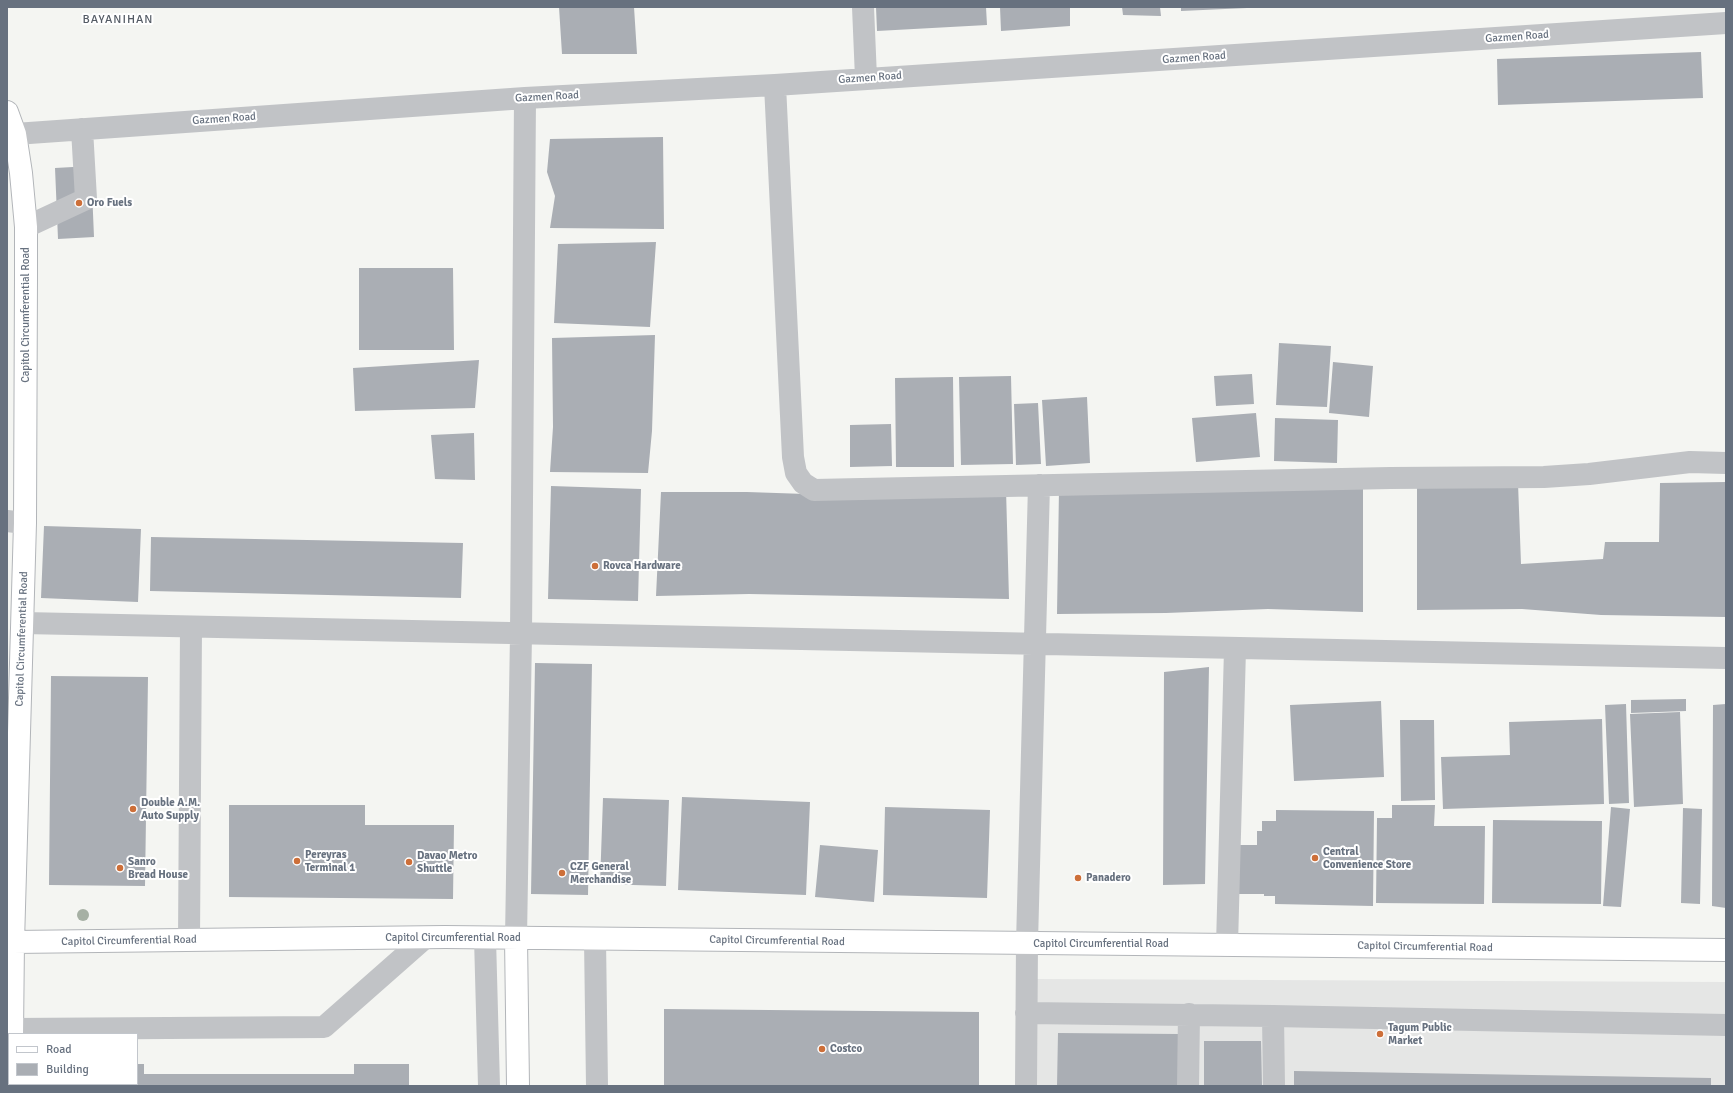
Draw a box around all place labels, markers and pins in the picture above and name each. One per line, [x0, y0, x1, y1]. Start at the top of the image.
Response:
place label: Oro Fuels [87, 196, 132, 210]
marker: Oro Fuels [74, 198, 84, 208]
place label: Rovca Hardware [603, 559, 681, 573]
marker: Rovca Hardware [590, 561, 600, 571]
place label: Double A.M. Auto Supply [141, 796, 200, 822]
marker: Double A.M. Auto Supply [128, 804, 138, 814]
place label: Central Convenience Store [1323, 845, 1411, 871]
place label: Pereyras Terminal 1 [305, 848, 355, 874]
place label: Davao Metro Shuttle [417, 849, 477, 875]
marker: Central Convenience Store [1310, 853, 1320, 863]
place label: Sanro Bread House [128, 855, 188, 881]
marker: Pereyras Terminal 1 [292, 856, 302, 866]
marker: Davao Metro Shuttle [404, 857, 414, 867]
place label: CZF General Merchandise [570, 860, 631, 886]
marker: Sanro Bread House [115, 863, 125, 873]
marker: CZF General Merchandise [557, 868, 567, 878]
place label: Panadero [1086, 871, 1131, 885]
marker: Panadero [1073, 873, 1083, 883]
place label: Tagum Public Market [1388, 1021, 1452, 1047]
marker: Tagum Public Market [1375, 1029, 1385, 1039]
place label: Costco [830, 1042, 862, 1056]
marker: Costco [817, 1044, 827, 1054]

